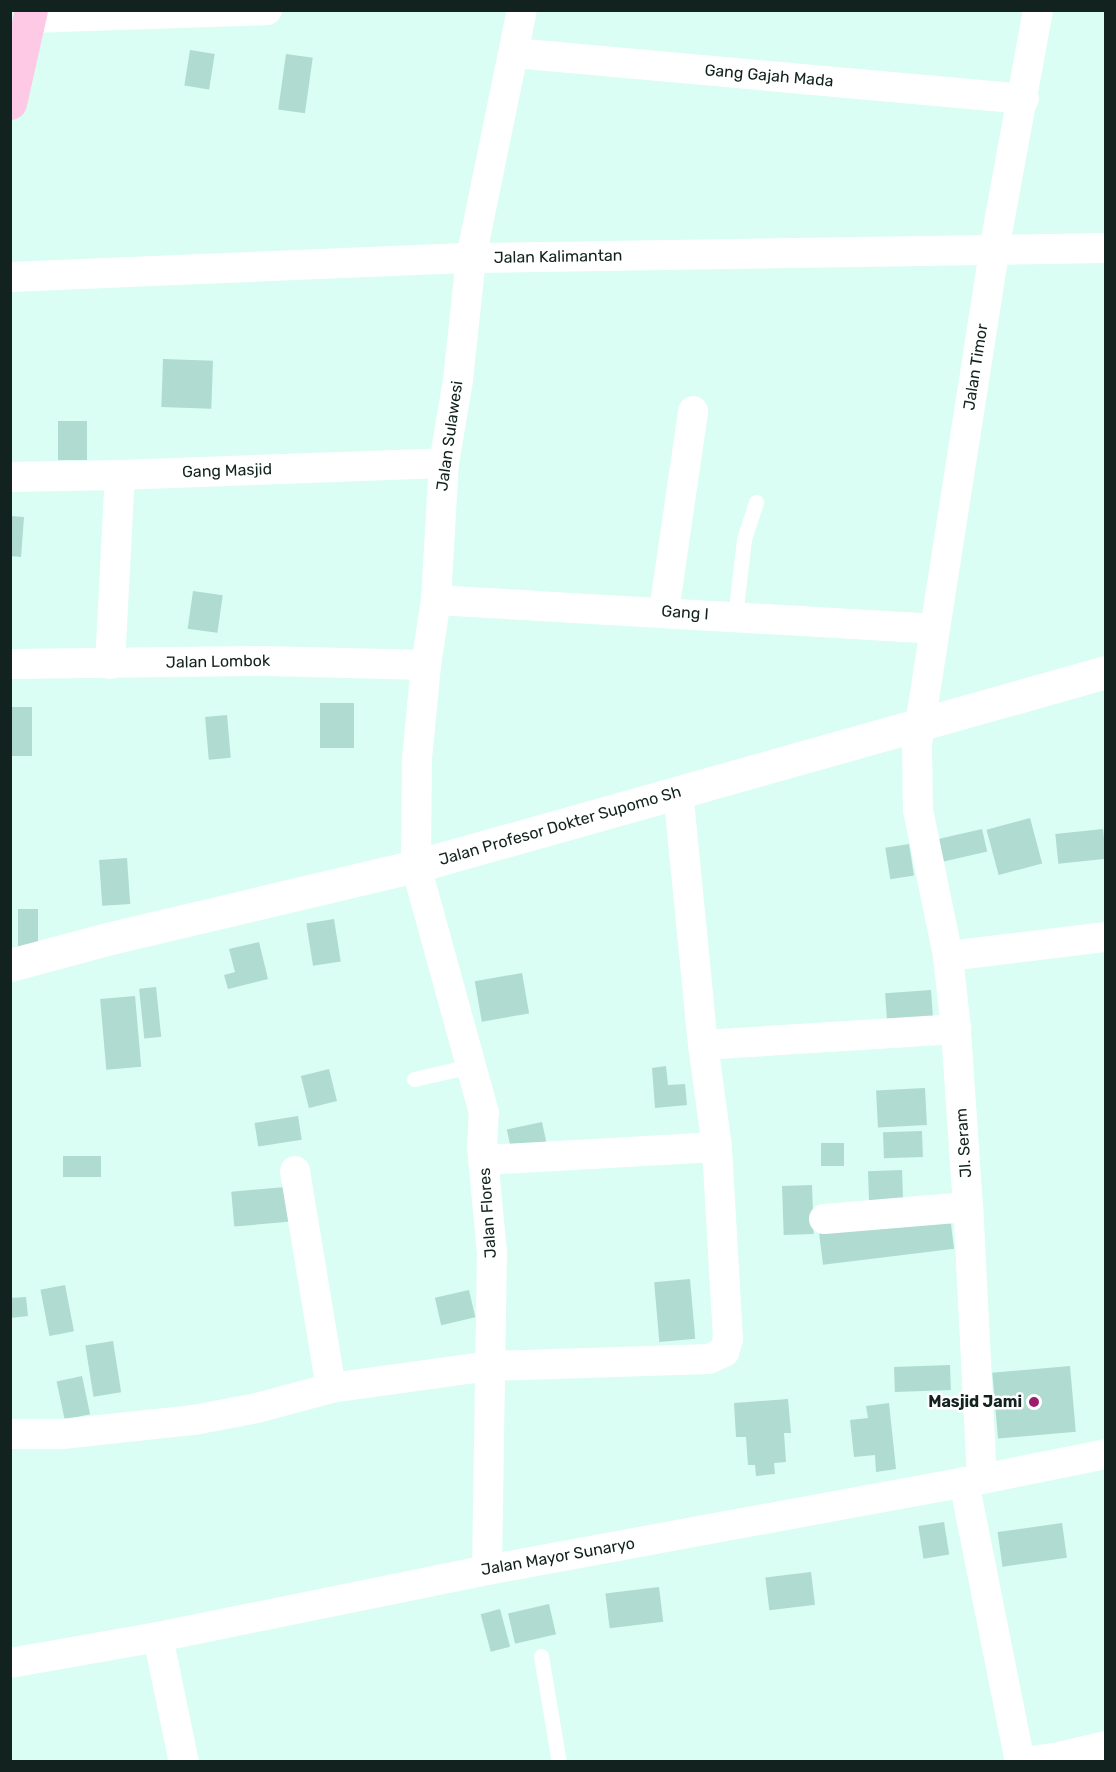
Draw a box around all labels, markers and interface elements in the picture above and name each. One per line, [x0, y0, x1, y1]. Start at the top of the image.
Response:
street label: Gang Gajah Mada [704, 61, 834, 91]
street label: Jalan Kalimantan [493, 246, 623, 268]
street label: Jalan Timor [960, 322, 992, 412]
street label: Jalan Sulawesi [433, 380, 467, 492]
street label: Gang Masjid [182, 460, 272, 482]
street label: Gang I [661, 602, 709, 624]
street label: Jalan Lombok [166, 651, 270, 673]
street label: Jalan Profesor Dokter Supomo Sh [436, 782, 684, 870]
street label: Jl. Seram [952, 1107, 976, 1179]
street label: Jalan Flores [475, 1167, 501, 1259]
place label: Masjid Jami [928, 1392, 1022, 1412]
marker: Masjid Jami [1027, 1395, 1041, 1409]
street label: Jalan Mayor Sunaryo [479, 1534, 637, 1580]

